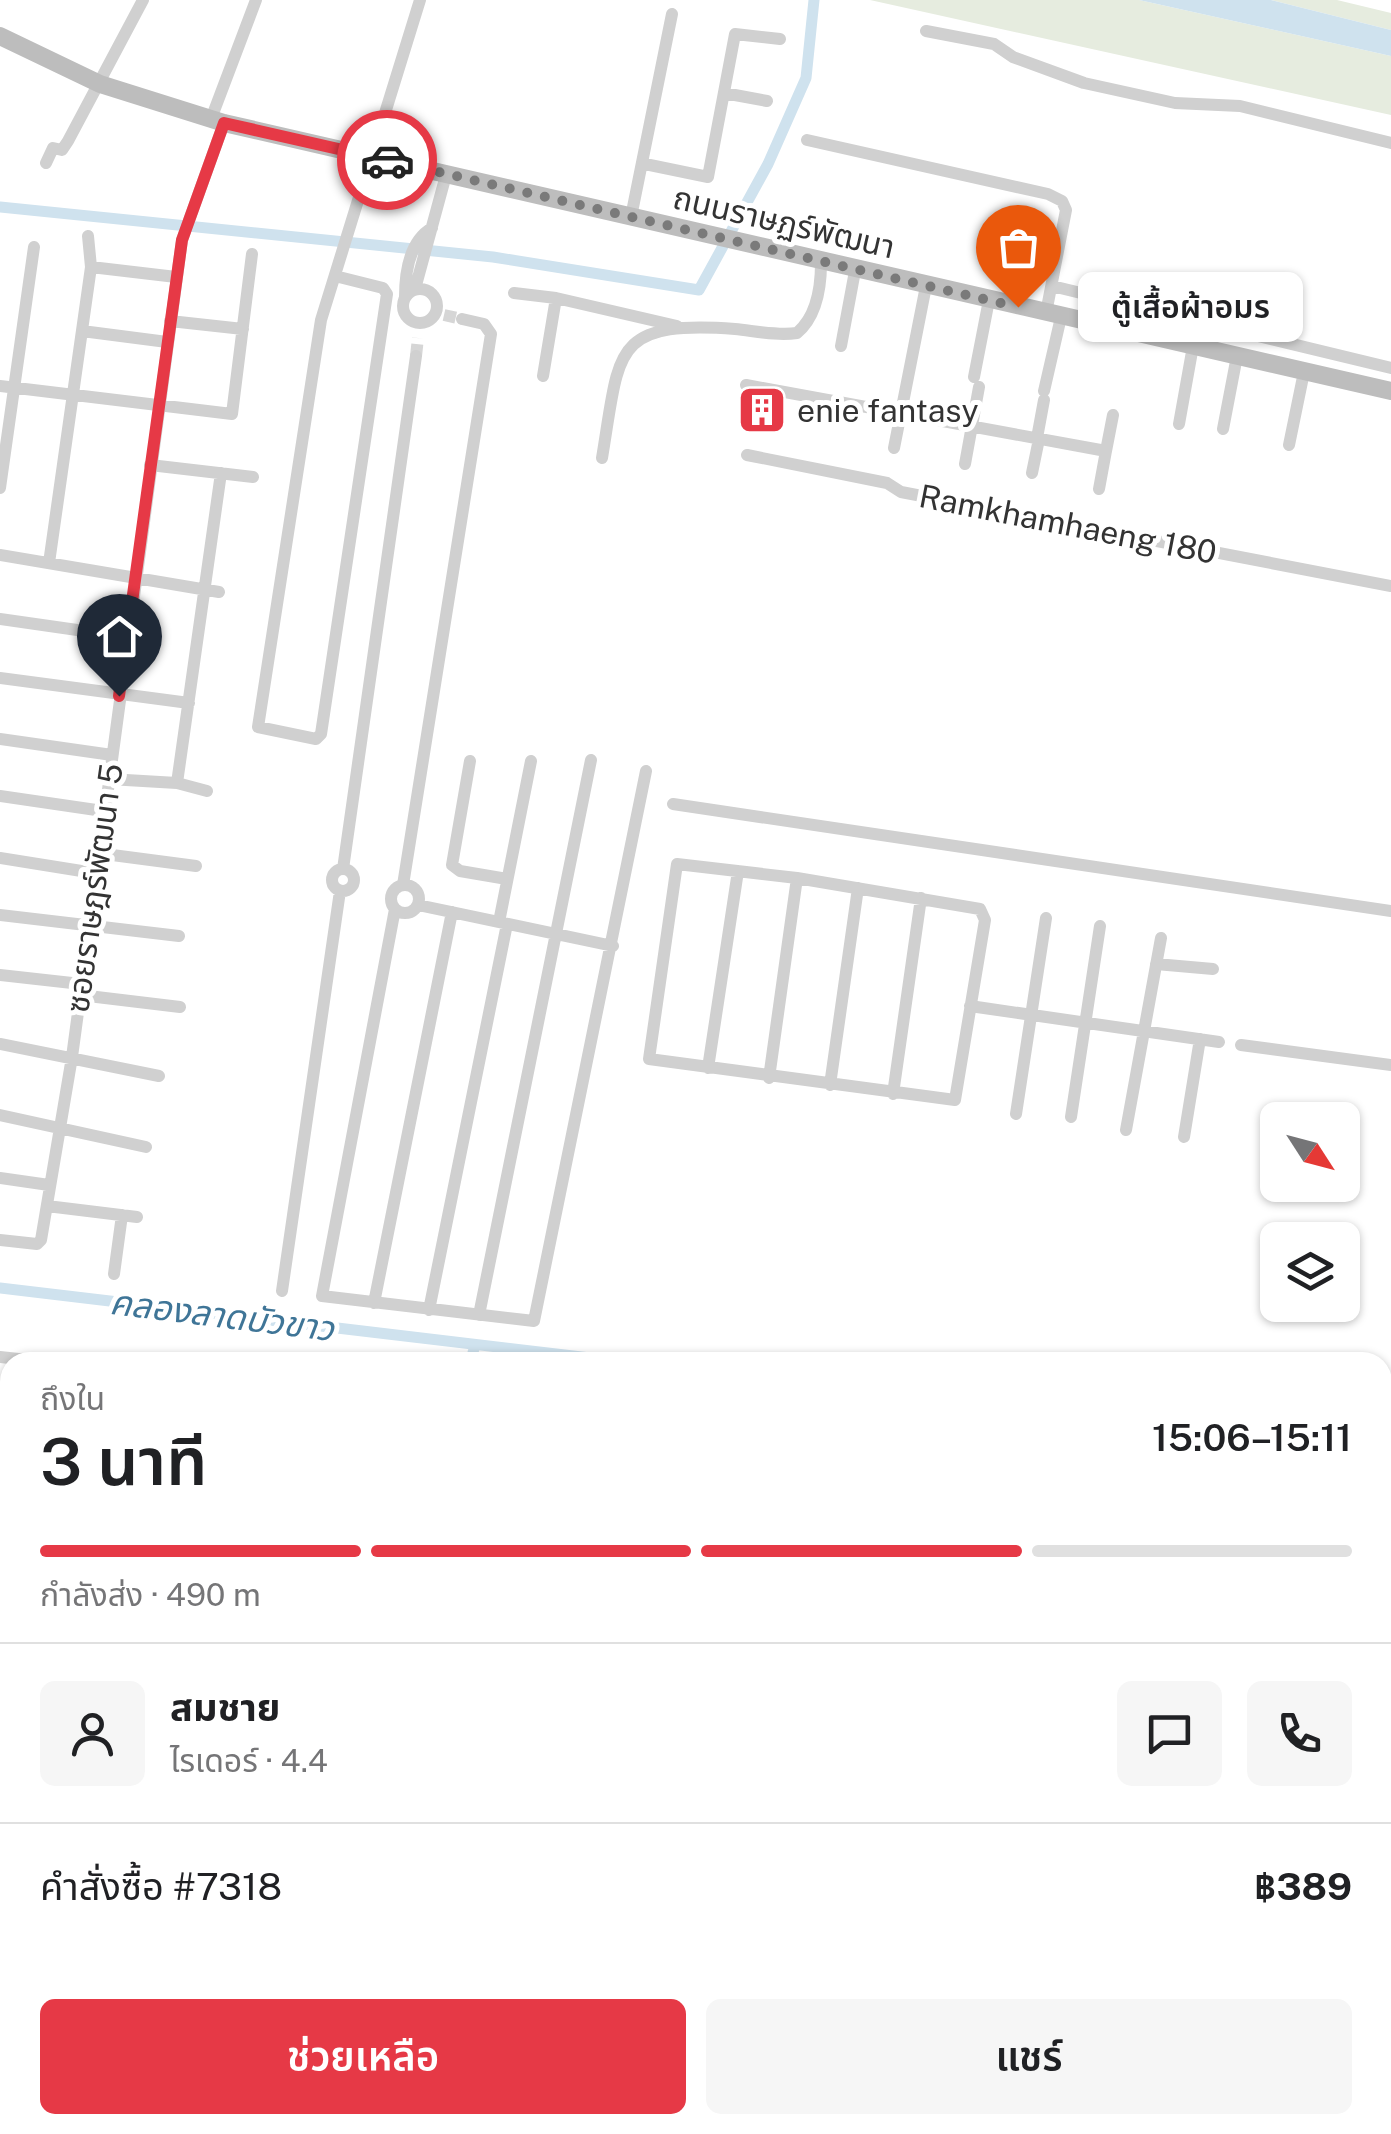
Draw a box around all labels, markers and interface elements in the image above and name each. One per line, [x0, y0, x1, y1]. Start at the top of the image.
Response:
courier [337, 110, 437, 210]
icon: car [360, 133, 415, 188]
street label: ถนนราษฏร์พัฒนา [670, 179, 898, 265]
pin [976, 205, 1061, 308]
icon: bag [991, 220, 1046, 275]
callout: ตู้เสื้อผ้าอมร [1078, 272, 1303, 342]
text: ตู้เสื้อผ้าอมร [1111, 288, 1270, 325]
building icon: enie fantasy [736, 384, 788, 436]
place label: enie fantasy [797, 392, 979, 429]
street label: Ramkhamhaeng 180 [916, 477, 1220, 571]
pin [77, 594, 162, 697]
icon: home [92, 609, 147, 664]
street label: ซอยราษฎร์พัฒนา 5 [58, 761, 130, 1015]
north arrow [1260, 1102, 1360, 1202]
map controls [1260, 1102, 1360, 1322]
button: layers [1260, 1222, 1360, 1322]
water label: คลองลาดบัวขาว [108, 1281, 338, 1349]
text: ถึงใน [40, 1380, 105, 1417]
text: 15:06–15:11 [1152, 1415, 1352, 1460]
text: 3 นาที [40, 1423, 207, 1500]
text: กำลังส่ง · 490 m [40, 1576, 261, 1613]
button: person [40, 1681, 145, 1786]
button: chat [1117, 1681, 1222, 1786]
button: phone [1247, 1681, 1352, 1786]
text: สมชาย [170, 1685, 280, 1730]
text: ไรเดอร์ · 4.4 [170, 1742, 328, 1779]
text: คำสั่งซื้อ #7318 [40, 1864, 282, 1909]
text: ฿389 [1254, 1864, 1352, 1909]
button: ช่วยเหลือ [40, 1999, 686, 2114]
button: แชร์ [706, 1999, 1352, 2114]

